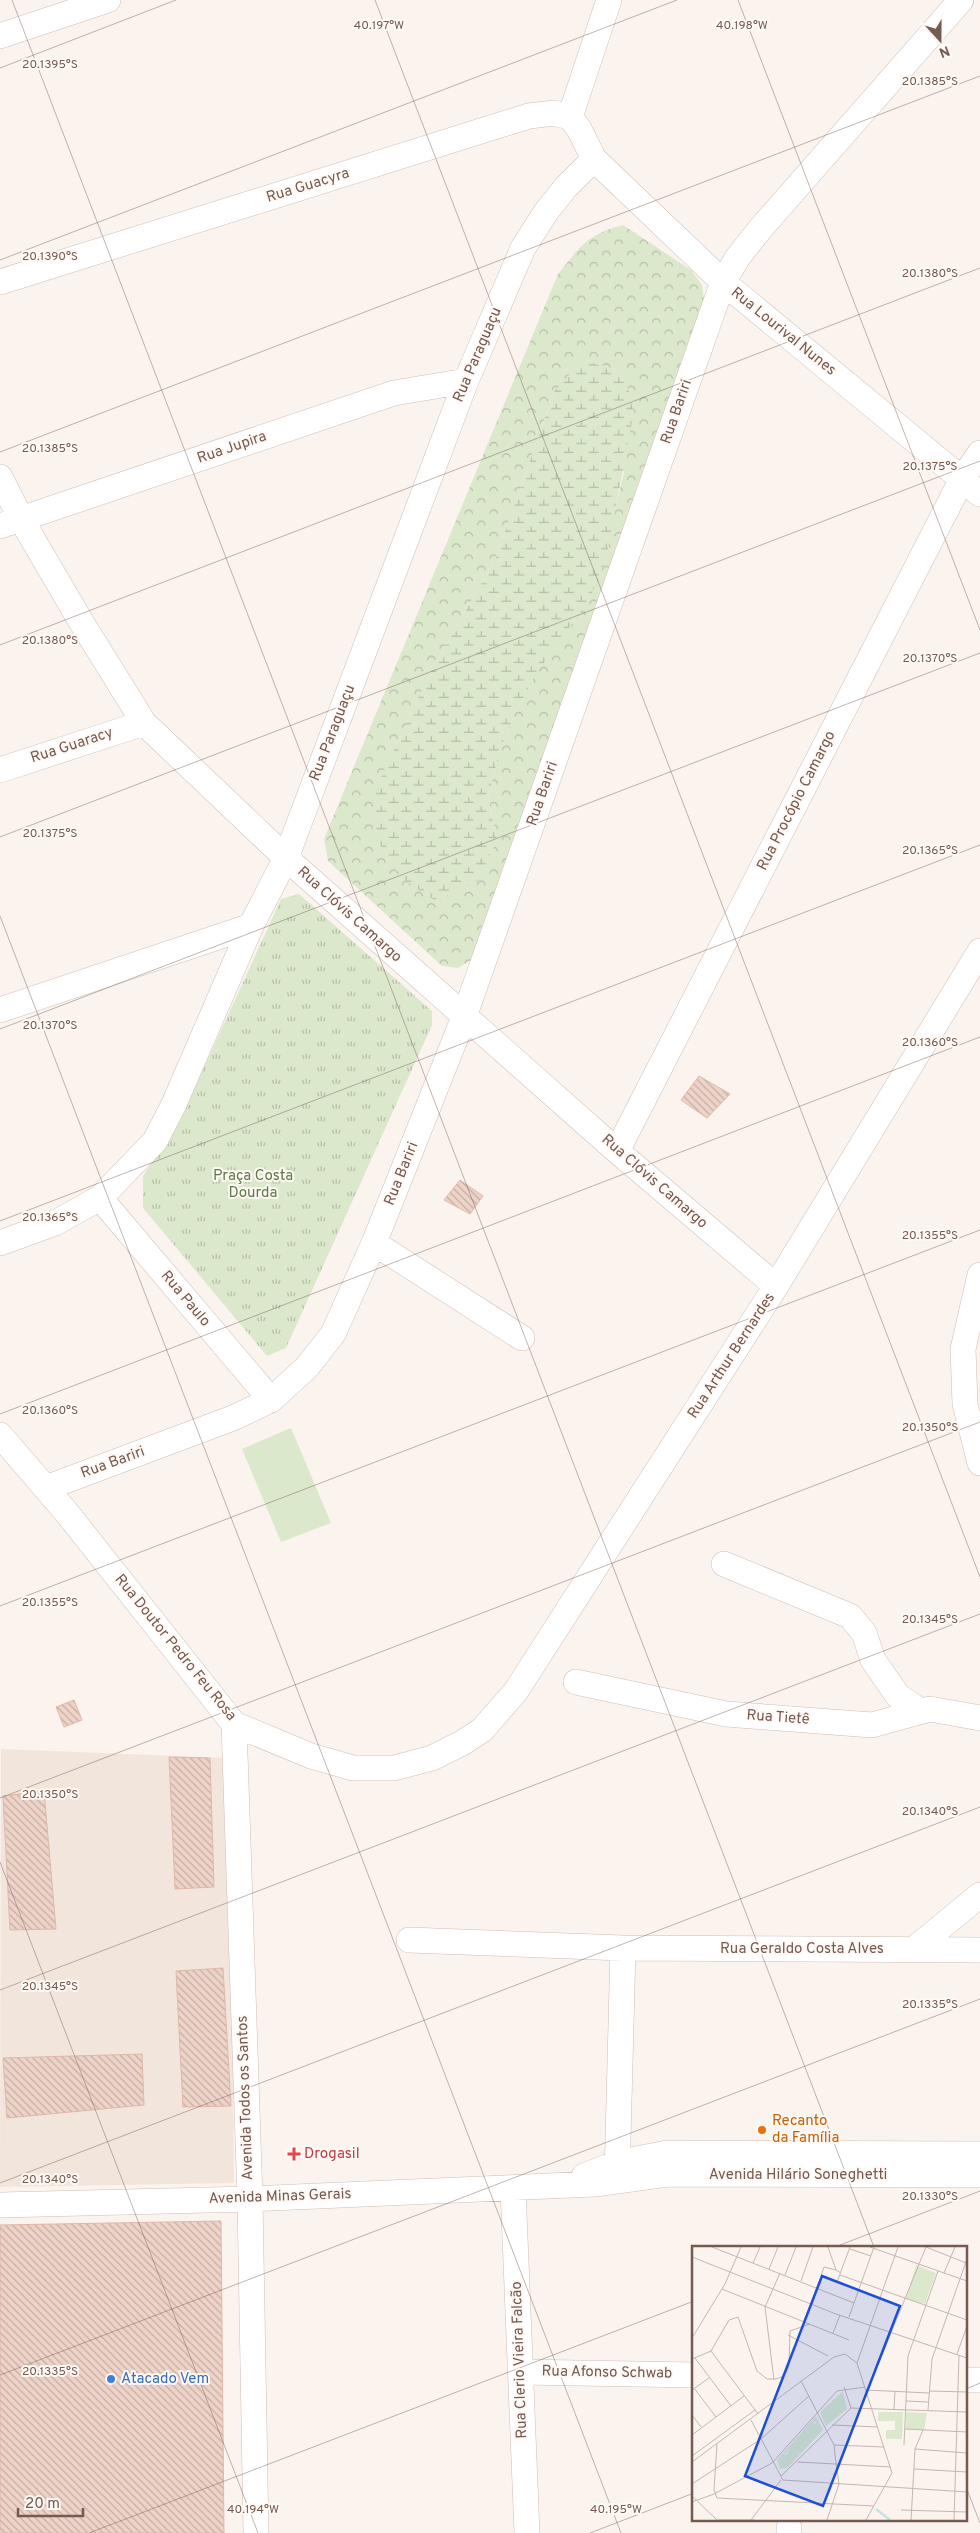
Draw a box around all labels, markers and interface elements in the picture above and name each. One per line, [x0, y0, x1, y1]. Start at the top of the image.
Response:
north arrow [915, 15, 965, 65]
text: 40.197°W [354, 18, 404, 34]
text: 40.198°W [716, 18, 768, 34]
text: N [936, 41, 952, 60]
text: 20.1395°S [22, 57, 78, 73]
text: 20.1385°S [902, 74, 958, 90]
street label: Rua Guacyra [264, 164, 352, 208]
text: 20.1390°S [22, 249, 78, 265]
text: 20.1380°S [902, 266, 958, 282]
street label: Rua Lourival Nunes [726, 284, 840, 380]
street label: Rua Paraguaçu [449, 305, 507, 405]
street label: Rua Bariri [657, 377, 697, 447]
street label: Rua Jupira [195, 427, 269, 469]
text: 20.1385°S [22, 441, 78, 457]
text: 20.1375°S [902, 459, 958, 475]
text: 20.1380°S [22, 633, 78, 649]
text: 20.1370°S [902, 651, 958, 667]
street label: Rua Paraguaçu [306, 682, 360, 784]
street label: Rua Guaracy [28, 724, 116, 768]
street label: Rua Procópio Camargo [754, 728, 840, 874]
street label: Rua Bariri [523, 759, 563, 829]
text: 20.1375°S [22, 826, 78, 842]
text: 20.1365°S [902, 843, 958, 859]
street label: Rua Clóvis Camargo [293, 863, 405, 967]
text: 20.1370°S [22, 1018, 78, 1034]
text: 20.1360°S [902, 1035, 958, 1051]
street label: Rua Clóvis Camargo [597, 1131, 711, 1233]
street label: Rua Bariri [381, 1139, 423, 1209]
park label: Praça Costa Dourda [213, 1167, 293, 1203]
text: 20.1365°S [22, 1210, 78, 1226]
text: 20.1355°S [902, 1228, 958, 1244]
street label: Rua Paulo [156, 1267, 214, 1331]
street label: Rua Arthur Bernardes [684, 1289, 780, 1423]
text: 20.1360°S [22, 1403, 78, 1419]
text: 20.1350°S [902, 1420, 958, 1436]
street label: Rua Bariri [78, 1443, 148, 1483]
street label: Rua Doutor Pedro Feu Rosa [110, 1571, 240, 1725]
text: 20.1355°S [22, 1595, 78, 1611]
text: 20.1345°S [902, 1612, 958, 1628]
street label: Rua Tietê [746, 1706, 810, 1730]
text: 20.1350°S [22, 1787, 78, 1803]
text: 20.1340°S [902, 1804, 958, 1820]
street label: Rua Geraldo Costa Alves [720, 1940, 884, 1959]
text: 20.1345°S [22, 1979, 78, 1995]
text: 20.1335°S [902, 1997, 958, 2013]
street label: Avenida Todos os Santos [234, 2015, 258, 2181]
place label: Recanto da Família [772, 2112, 839, 2148]
marker: Recanto da Família [756, 2124, 768, 2136]
place label: Drogasil [304, 2145, 360, 2164]
marker: Drogasil [288, 2148, 300, 2160]
street label: Avenida Hilário Soneghetti [709, 2166, 887, 2185]
text: 20.1340°S [22, 2172, 78, 2188]
street label: Avenida Minas Gerais [208, 2185, 352, 2209]
text: 20.1330°S [902, 2189, 958, 2205]
inset map [692, 2246, 968, 2520]
street label: Rua Clerio Vieira Falcão [508, 2281, 532, 2439]
street label: Rua Afonso Schwab [541, 2362, 673, 2384]
text: 20.1335°S [22, 2364, 78, 2380]
place label: Atacado Vem [121, 2370, 209, 2389]
marker: Atacado Vem [105, 2373, 117, 2385]
scale bar [18, 2486, 82, 2518]
text: 20 m [25, 2495, 60, 2514]
text: 40.194°W [227, 2502, 279, 2518]
text: 40.195°W [590, 2502, 642, 2518]

